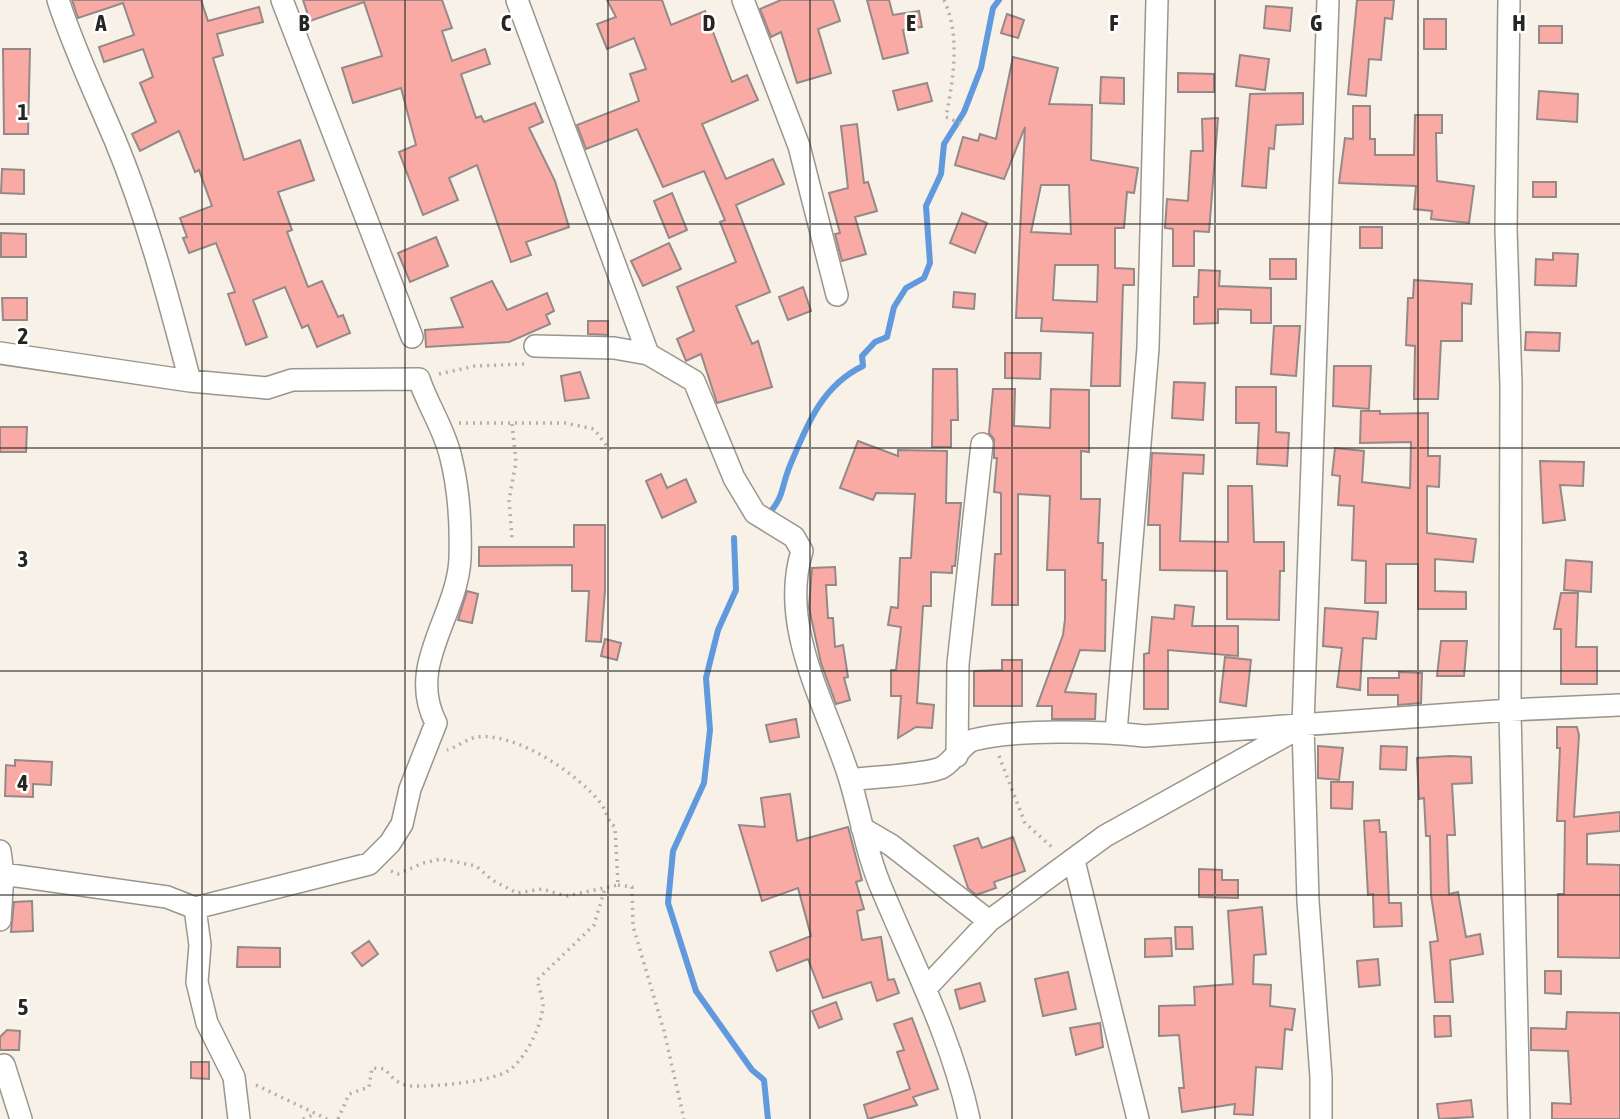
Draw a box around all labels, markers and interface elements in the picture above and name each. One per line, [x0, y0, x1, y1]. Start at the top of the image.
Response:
text: A [94, 10, 107, 36]
text: B [299, 10, 310, 36]
text: C [501, 10, 512, 36]
text: D [703, 10, 716, 36]
text: E [906, 10, 916, 36]
text: F [1109, 10, 1119, 36]
text: G [1310, 10, 1322, 36]
text: H [1512, 10, 1526, 36]
text: 1 [18, 99, 29, 125]
text: 2 [18, 323, 28, 349]
text: 3 [18, 546, 28, 572]
text: 4 [17, 770, 29, 796]
text: 5 [18, 994, 29, 1020]

